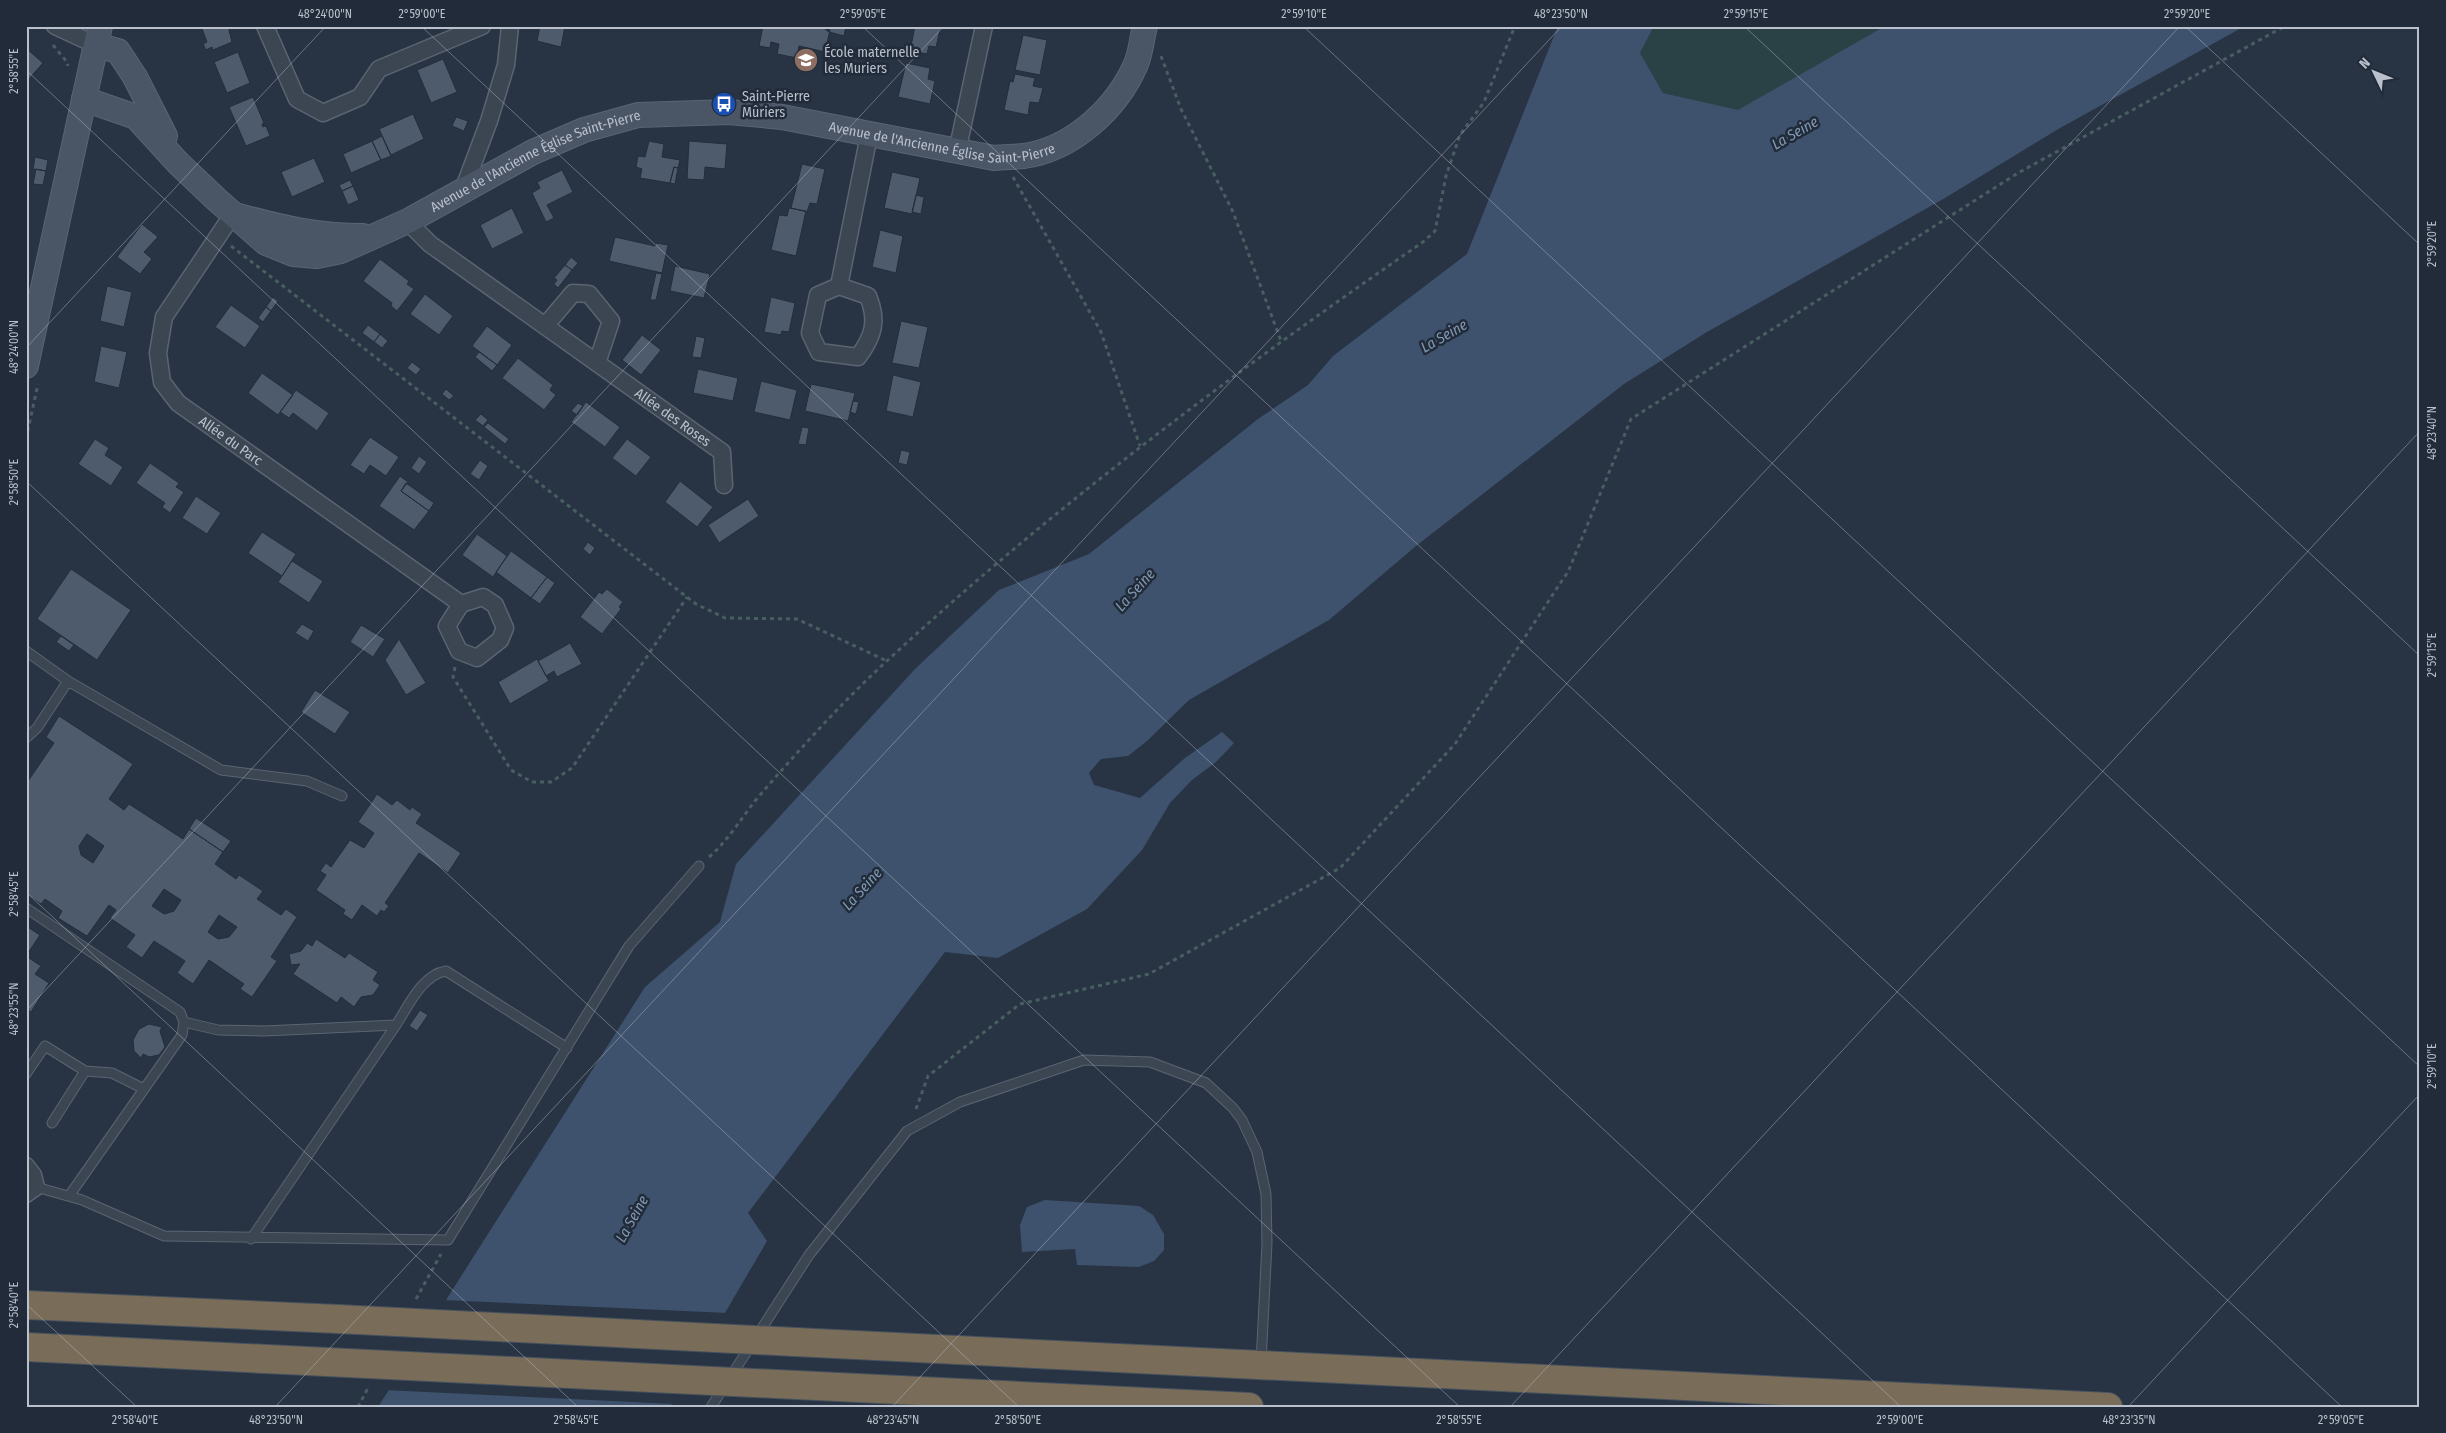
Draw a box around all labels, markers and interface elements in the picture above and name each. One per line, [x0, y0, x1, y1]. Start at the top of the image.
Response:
text: 48°24'00"N [298, 7, 352, 21]
text: 2°59'00"E [399, 7, 446, 21]
text: 2°59'05"E [840, 7, 886, 21]
text: 2°59'10"E [1281, 7, 1327, 21]
text: 48°23'50"N [1534, 7, 1588, 21]
text: 2°59'15"E [1724, 7, 1769, 21]
text: 2°59'20"E [2164, 7, 2210, 21]
place label: École maternelle les Muriers [824, 43, 920, 77]
school or university icon: École maternelle les Muriers [793, 47, 819, 73]
text: 2°58'55"E [7, 48, 21, 94]
north arrow [2348, 48, 2398, 98]
text: N [2356, 55, 2374, 72]
place label: Saint-Pierre Mûriers [742, 88, 810, 121]
bus stop icon: Saint-Pierre Mûriers [711, 91, 737, 117]
street label: Avenue de l'Ancienne Église Saint-Pierre [427, 106, 642, 216]
water label: La Seine [1769, 113, 1821, 153]
street label: Avenue de l'Ancienne Église Saint-Pierre [828, 118, 1058, 166]
text: 2°59'20"E [2425, 221, 2439, 267]
water label: La Seine [1418, 316, 1470, 356]
text: 48°24'00"N [7, 320, 21, 374]
street label: Allée des Roses [632, 384, 714, 450]
text: 48°23'40"N [2425, 406, 2439, 460]
street label: Allée du Parc [196, 412, 266, 469]
text: 2°58'50"E [7, 458, 21, 505]
water label: La Seine [1111, 565, 1159, 615]
text: 2°59'15"E [2425, 632, 2439, 677]
water label: La Seine [838, 864, 886, 914]
text: 2°58'45"E [7, 871, 21, 917]
text: 48°23'55"N [7, 983, 21, 1035]
text: 2°59'10"E [2425, 1043, 2439, 1089]
water label: La Seine [612, 1192, 652, 1246]
text: 2°58'40"E [7, 1281, 21, 1328]
text: 2°58'40"E [112, 1413, 159, 1427]
text: 48°23'50"N [249, 1413, 303, 1427]
text: 2°58'45"E [553, 1413, 599, 1427]
text: 48°23'45"N [867, 1413, 919, 1427]
text: 2°58'50"E [995, 1413, 1042, 1427]
text: 2°58'55"E [1436, 1413, 1482, 1427]
text: 2°59'00"E [1877, 1413, 1924, 1427]
text: 48°23'35"N [2103, 1413, 2155, 1427]
text: 2°59'05"E [2318, 1413, 2364, 1427]

